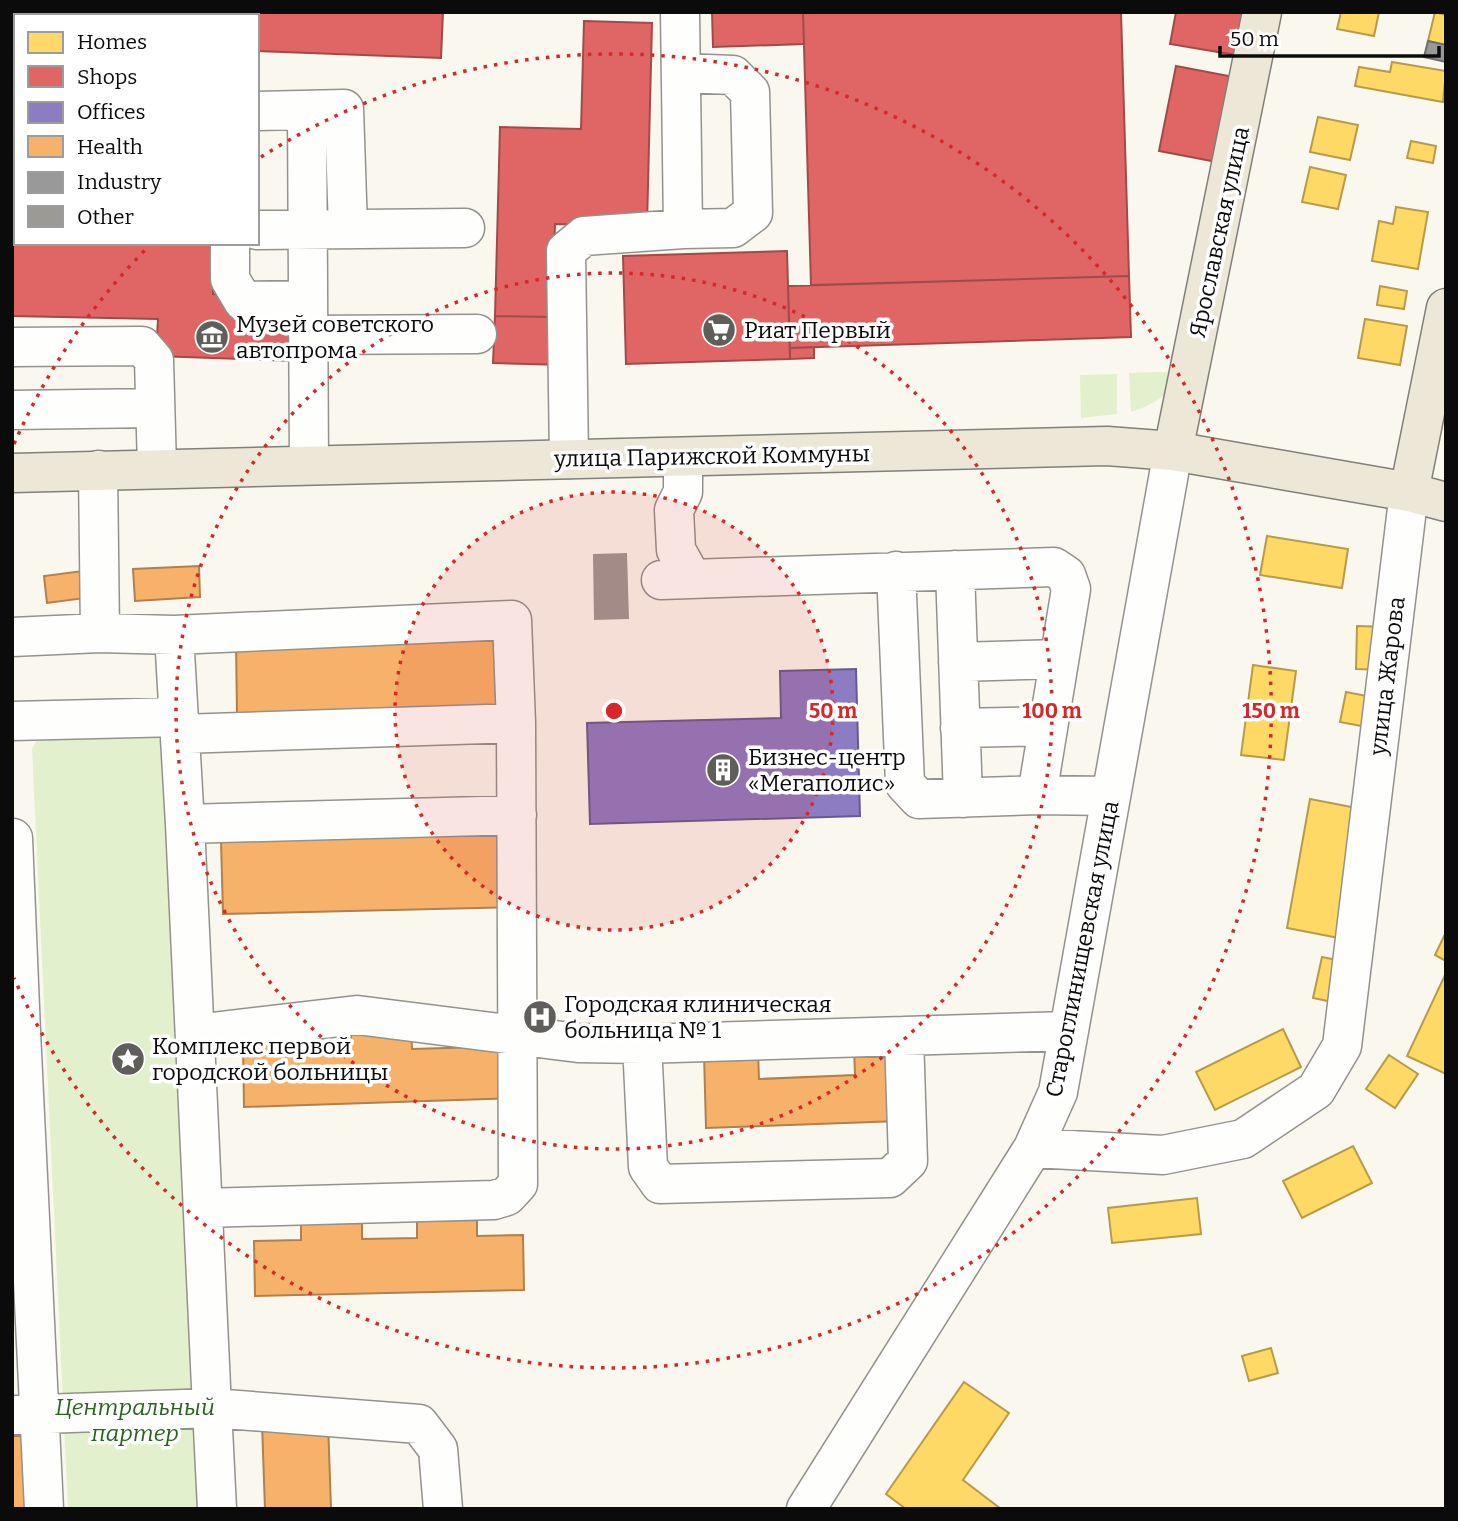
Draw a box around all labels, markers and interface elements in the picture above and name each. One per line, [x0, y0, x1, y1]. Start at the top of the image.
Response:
legend [14, 14, 259, 245]
scale bar [1220, 14, 1439, 58]
text: 50 m [1230, 26, 1279, 52]
text: Homes [77, 29, 147, 55]
text: Shops [77, 64, 137, 90]
text: Offices [77, 99, 146, 125]
street label: Ярославская улица [1183, 124, 1255, 340]
text: Health [77, 134, 143, 160]
text: Industry [77, 169, 162, 195]
text: Other [77, 204, 134, 230]
place label: Музей советского автопрома [236, 310, 434, 364]
supermarket icon: Риат Первый [700, 311, 738, 349]
place label: Риат Первый [744, 316, 891, 344]
museum icon: Музей советского автопрома [193, 318, 231, 356]
street label: улица Парижской Коммуны [553, 439, 870, 473]
street label: улица Жарова [1363, 595, 1411, 758]
text: 50 m [809, 698, 857, 724]
text: 100 m [1022, 698, 1082, 724]
text: 150 m [1242, 698, 1300, 724]
centre of rings [602, 699, 626, 723]
place label: Бизнес-центр «Мегаполис» [748, 743, 906, 797]
building icon: Бизнес-центр «Мегаполис» [704, 751, 742, 789]
street label: Староглинищевская улица [1039, 798, 1125, 1100]
place label: Городская клиническая больница № 1 [564, 990, 832, 1044]
hospital icon: Городская клиническая больница № 1 [521, 998, 559, 1036]
place label: Комплекс первой городской больницы [152, 1032, 388, 1086]
place icon: Комплекс первой городской больницы [109, 1040, 147, 1078]
park label: Центральный партер [55, 1393, 215, 1447]

